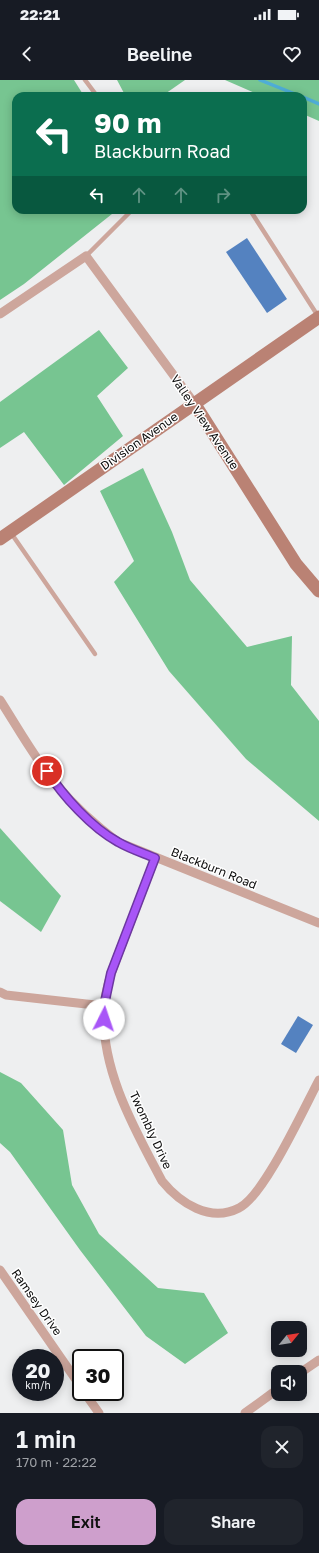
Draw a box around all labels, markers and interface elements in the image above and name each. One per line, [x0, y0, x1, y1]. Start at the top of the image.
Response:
text: 22:21 [20, 5, 60, 23]
icon: back [16, 43, 38, 65]
text: Beeline [127, 43, 192, 65]
icon: heart [281, 43, 303, 65]
text: 90 m [94, 106, 161, 139]
icon: left [28, 108, 80, 160]
text: Blackburn Road [94, 140, 231, 162]
icon: left [86, 184, 108, 206]
icon: ahead [128, 184, 150, 206]
icon: ahead [170, 184, 192, 206]
icon: right [212, 184, 234, 206]
street label: Valley View Avenue [168, 372, 242, 472]
street label: Division Avenue [97, 409, 181, 473]
pin [30, 754, 64, 788]
icon: arrive [36, 760, 58, 782]
street label: Blackburn Road [169, 844, 259, 892]
position arrow [83, 998, 125, 1040]
street label: Twombly Drive [126, 1089, 176, 1171]
street label: Ramsey Drive [8, 1266, 66, 1338]
north arrow [271, 1321, 307, 1357]
map controls [271, 1321, 307, 1401]
speed limit sign: 30 [72, 1349, 124, 1401]
text: 20 [25, 1358, 51, 1382]
button: sound [271, 1365, 307, 1401]
text: km/h [25, 1379, 51, 1391]
text: 1 min [16, 1424, 76, 1453]
button: close [261, 1426, 303, 1468]
text: 170 m · 22:22 [16, 1454, 96, 1470]
button: Exit [16, 1499, 156, 1545]
button: Share [164, 1499, 303, 1545]

